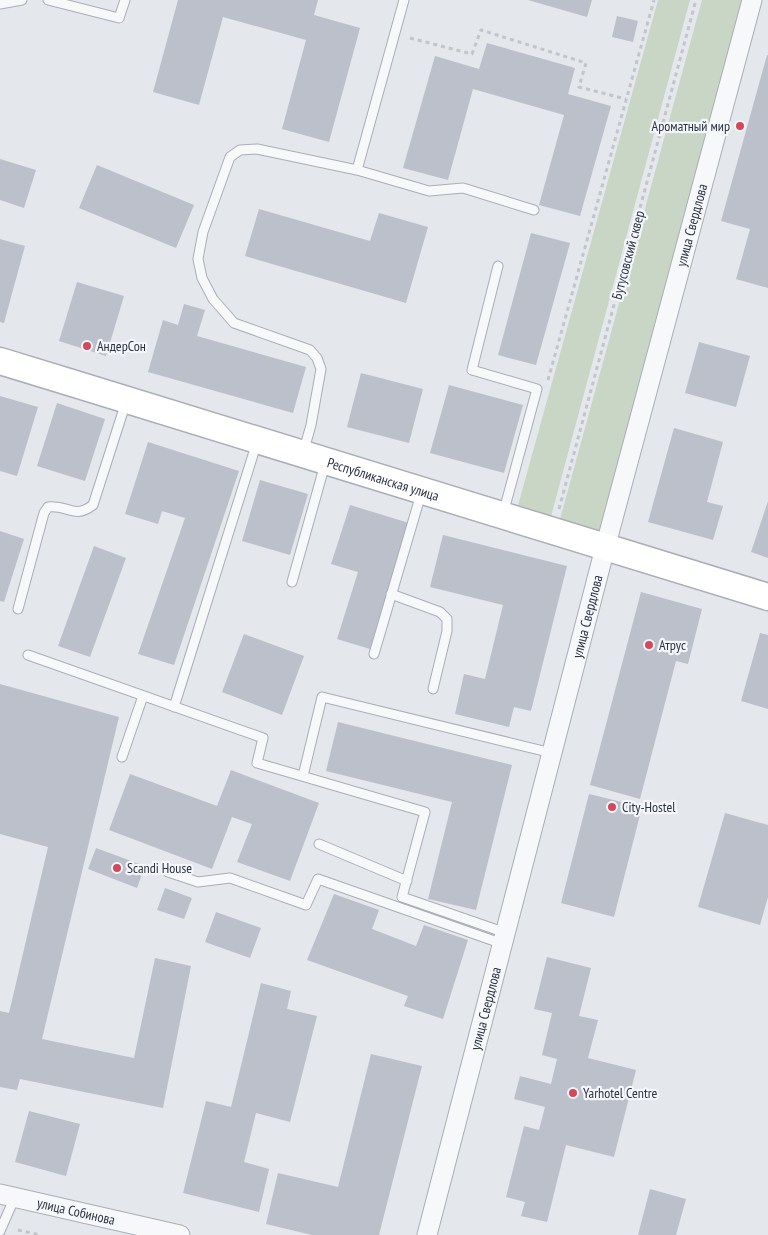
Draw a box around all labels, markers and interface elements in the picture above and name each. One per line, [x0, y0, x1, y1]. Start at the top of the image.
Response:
place label: Ароматный мир [652, 117, 730, 135]
marker: Ароматный мир [734, 120, 746, 132]
street label: улица Свердлова [672, 182, 711, 269]
street label: Бутусовский сквер [607, 209, 649, 301]
place label: АндерСон [97, 337, 146, 355]
marker: АндерСон [81, 340, 93, 352]
street label: Республиканская улица [325, 453, 441, 505]
street label: улица Свердлова [568, 573, 607, 660]
place label: Атрус [659, 636, 686, 654]
marker: Атрус [643, 639, 655, 651]
place label: City-Hostel [622, 798, 676, 816]
marker: City-Hostel [606, 801, 618, 813]
place label: Scandi House [127, 859, 192, 877]
marker: Scandi House [111, 862, 123, 874]
street label: улица Свердлова [466, 965, 505, 1052]
place label: Yarhotel Centre [583, 1084, 658, 1102]
marker: Yarhotel Centre [567, 1087, 579, 1099]
street label: улица Собинова [35, 1194, 117, 1229]

